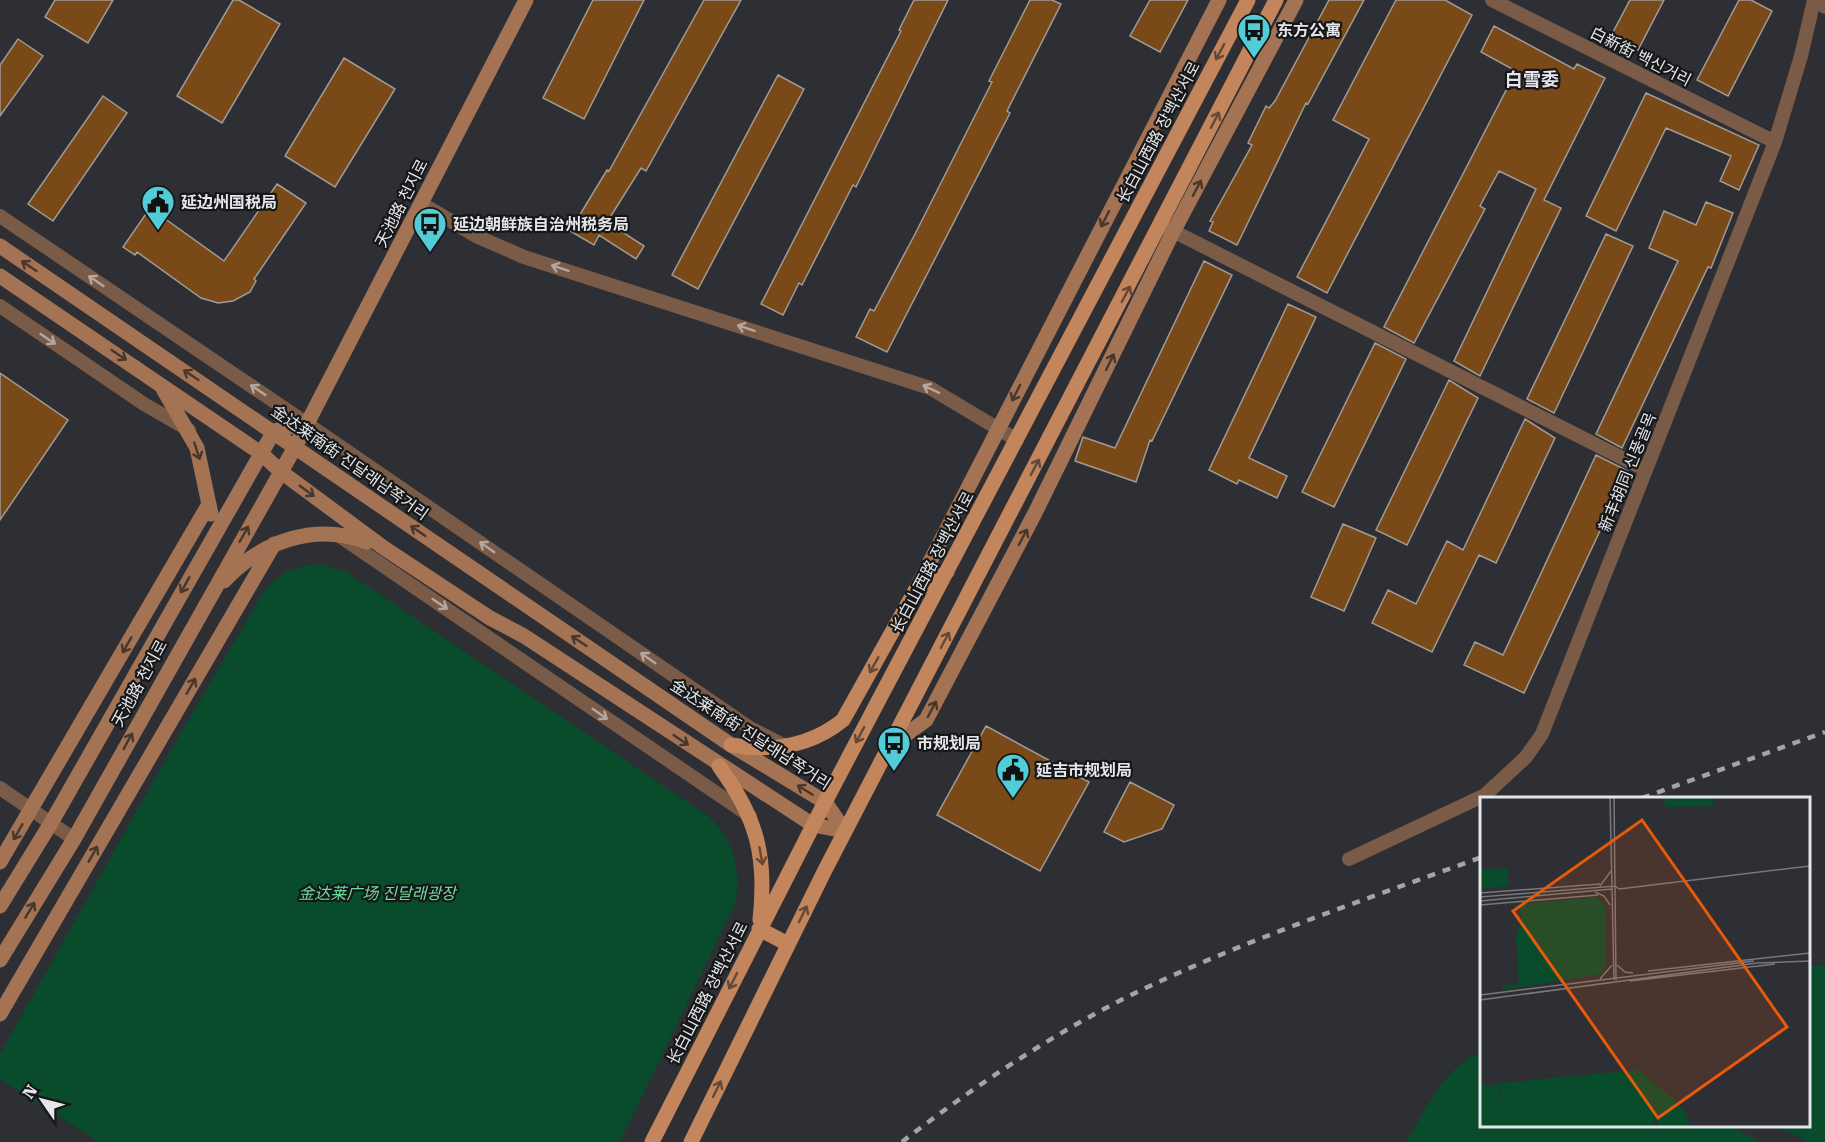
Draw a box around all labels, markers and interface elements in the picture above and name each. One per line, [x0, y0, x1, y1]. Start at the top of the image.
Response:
bus stop icon: 东方公寓 [1236, 12, 1272, 59]
place label: 东方公寓 [1277, 21, 1341, 40]
street label: 白新街 백신거리 [1587, 23, 1695, 90]
one-way arrow [1214, 42, 1225, 60]
street label: 长白山西路 장백산서로 [1113, 58, 1204, 206]
district label: 白雪委 [1505, 69, 1559, 90]
one-way arrow [1210, 112, 1221, 130]
street label: 天池路 천지로 [371, 156, 432, 250]
one-way arrow [1192, 179, 1203, 197]
public building icon: 延边州国税局 [140, 184, 176, 231]
place label: 延边州国税局 [181, 193, 277, 212]
bus stop icon: 延边朝鲜族自治州税务局 [412, 206, 448, 253]
one-way arrow [1099, 210, 1110, 228]
place label: 延边朝鲜族自治州税务局 [453, 215, 629, 234]
one-way arrow [21, 260, 38, 272]
one-way arrow [551, 262, 570, 273]
one-way arrow [88, 275, 105, 287]
one-way arrow [1120, 286, 1132, 303]
one-way arrow [737, 322, 756, 333]
one-way arrow [40, 333, 56, 345]
one-way arrow [110, 349, 126, 361]
one-way arrow [1104, 353, 1116, 371]
one-way arrow [183, 369, 200, 381]
one-way arrow [922, 383, 940, 394]
one-way arrow [1009, 383, 1021, 401]
one-way arrow [250, 384, 267, 396]
street label: 金达莱南街 진달래남쪽거리 [268, 401, 432, 524]
street label: 新丰胡同 신풍골목 [1595, 410, 1660, 535]
one-way arrow [192, 441, 203, 460]
one-way arrow [1030, 458, 1042, 476]
one-way arrow [298, 485, 314, 497]
street label: 长白山西路 장백산서로 [887, 488, 978, 636]
one-way arrow [410, 525, 426, 537]
one-way arrow [238, 526, 250, 543]
one-way arrow [1018, 528, 1029, 546]
one-way arrow [480, 541, 496, 553]
one-way arrow [179, 576, 191, 593]
one-way arrow [431, 598, 447, 610]
one-way arrow [940, 631, 951, 649]
one-way arrow [571, 635, 587, 647]
street label: 天池路 천지로 [108, 636, 171, 730]
one-way arrow [120, 636, 132, 653]
one-way arrow [640, 651, 657, 663]
one-way arrow [868, 657, 880, 674]
street label: 金达莱南街 진달래남쪽거리 [667, 676, 834, 793]
one-way arrow [186, 678, 198, 695]
one-way arrow [926, 701, 938, 718]
one-way arrow [592, 708, 608, 720]
bus stop icon: 市规划局 [876, 725, 912, 772]
one-way arrow [854, 726, 866, 744]
one-way arrow [122, 733, 134, 750]
place label: 市规划局 [917, 734, 981, 753]
one-way arrow [672, 735, 689, 747]
public building icon: 延吉市规划局 [995, 752, 1031, 799]
place label: 延吉市规划局 [1036, 761, 1132, 780]
one-way arrow [797, 783, 814, 795]
inset map [1480, 797, 1810, 1127]
one-way arrow [12, 823, 24, 840]
one-way arrow [756, 845, 767, 865]
one-way arrow [88, 846, 100, 863]
park label: 金达莱广场 진달래광장 [298, 884, 458, 903]
one-way arrow [25, 902, 37, 919]
one-way arrow [797, 906, 809, 924]
street label: 长白山西路 장백산서로 [663, 918, 752, 1068]
one-way arrow [726, 972, 738, 990]
north arrow [12, 1070, 72, 1130]
text: N [19, 1081, 41, 1102]
one-way arrow [712, 1081, 723, 1099]

